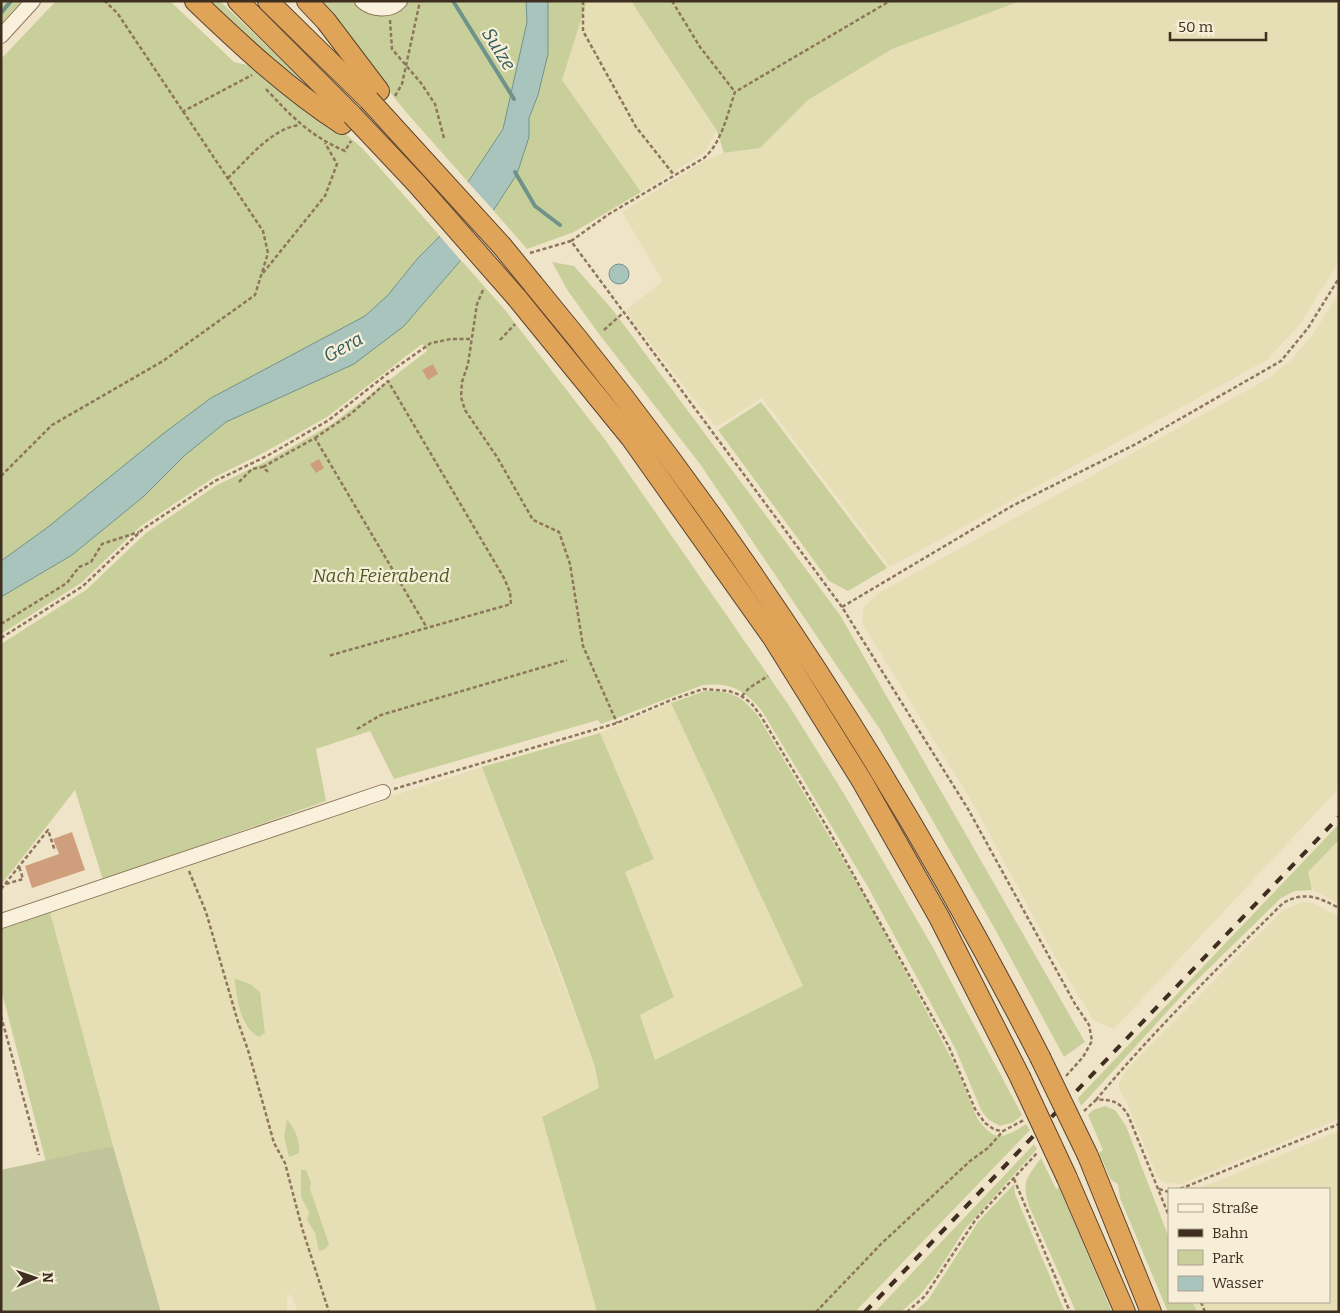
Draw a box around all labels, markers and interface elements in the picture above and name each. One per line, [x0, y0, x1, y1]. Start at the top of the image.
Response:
scale bar [1170, 10, 1266, 42]
text: 50 m [1178, 18, 1214, 36]
water label: Sulze [477, 23, 521, 75]
water label: Gera [319, 327, 367, 367]
park label: Nach Feierabend [312, 565, 450, 587]
legend [1168, 1188, 1330, 1303]
text: Straße [1212, 1199, 1258, 1217]
text: Bahn [1212, 1224, 1249, 1242]
text: Park [1212, 1249, 1244, 1267]
north arrow [10, 1253, 60, 1303]
text: N [39, 1272, 56, 1283]
text: Wasser [1212, 1274, 1264, 1292]

